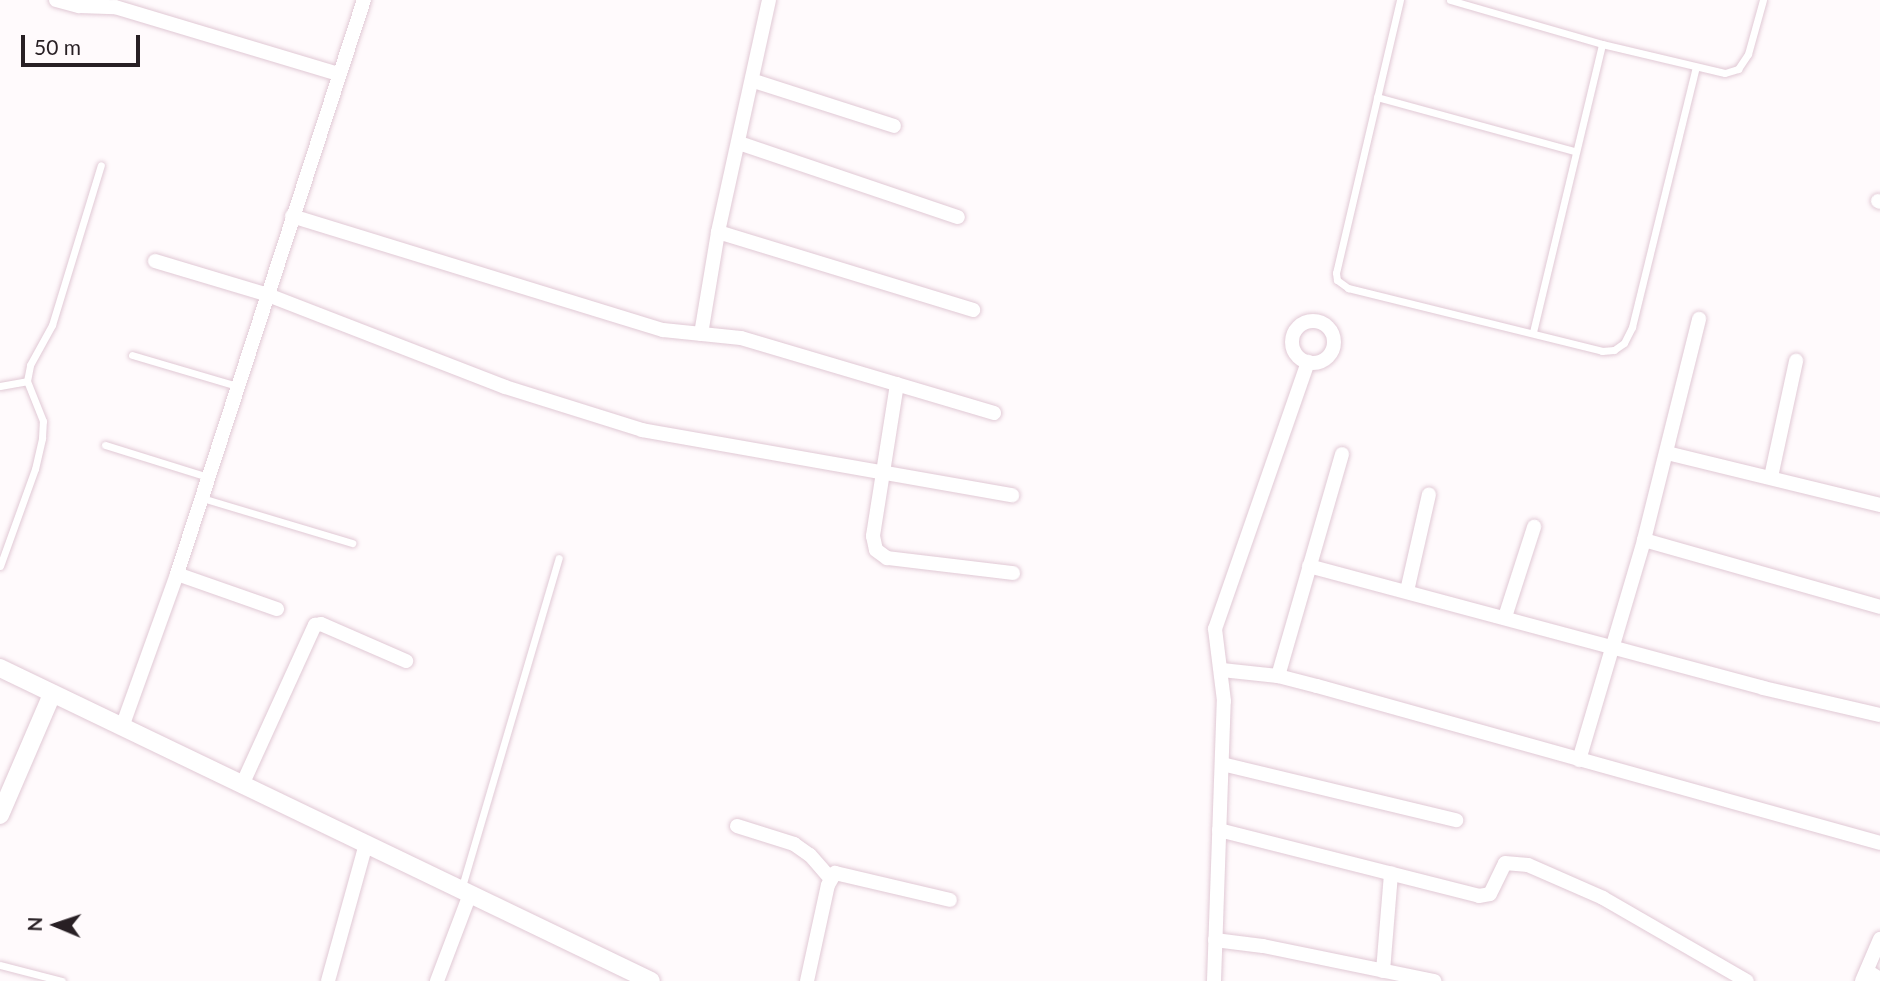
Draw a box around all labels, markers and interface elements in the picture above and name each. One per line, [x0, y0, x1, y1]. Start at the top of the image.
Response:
scale bar [24, 21, 144, 65]
text: 50 m [34, 34, 81, 59]
north arrow [21, 890, 91, 960]
text: N [23, 917, 46, 932]

